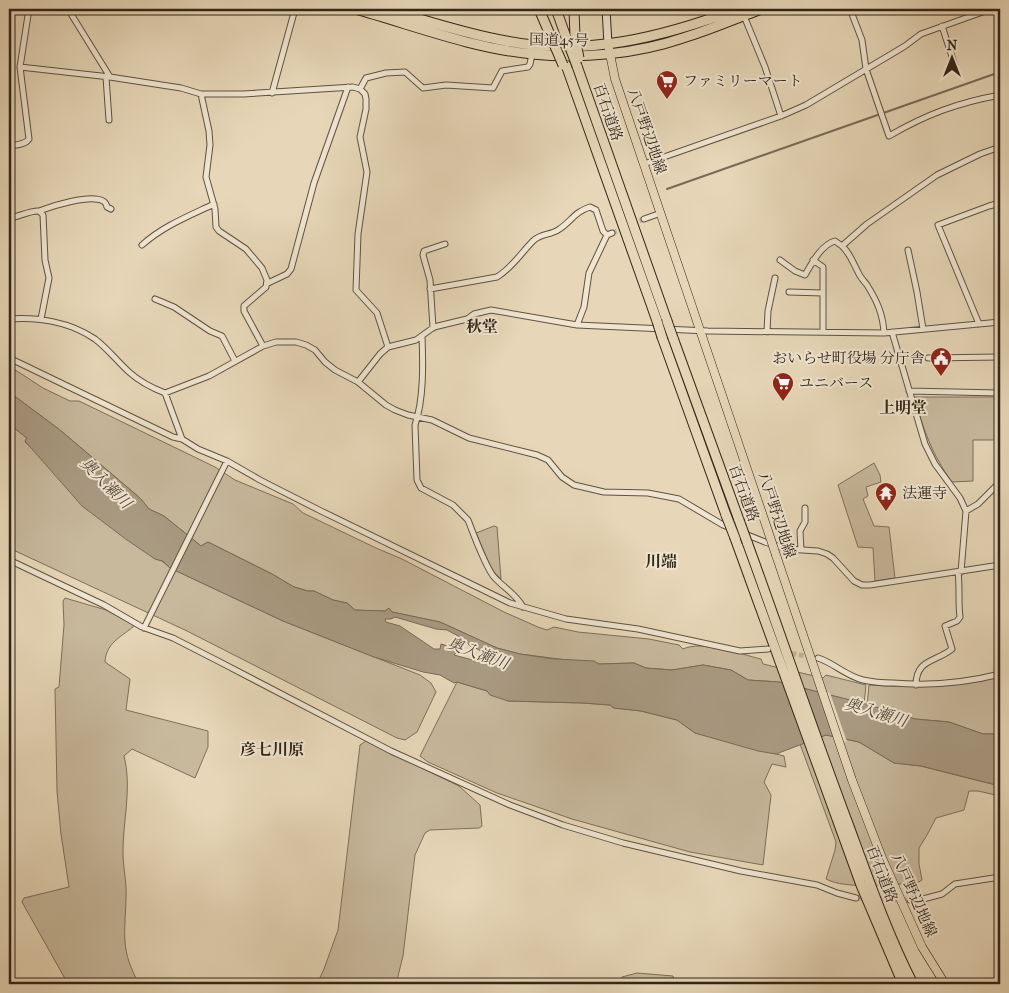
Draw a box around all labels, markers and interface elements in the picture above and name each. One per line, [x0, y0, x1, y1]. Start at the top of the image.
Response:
street label: 国道45号 [529, 30, 589, 50]
north arrow [926, 32, 976, 82]
text: N [947, 37, 958, 54]
supermarket icon: ファミリーマート [655, 69, 679, 100]
place label: ファミリーマート [683, 72, 803, 90]
street label: 百石道路 [590, 81, 626, 143]
street label: 八戸野辺地線 [624, 86, 670, 176]
district label: 秋堂 [466, 317, 498, 336]
public building icon: おいらせ町役場 分庁舎 [929, 346, 953, 377]
place label: おいらせ町役場 分庁舎 [772, 349, 925, 367]
supermarket icon: ユニバース [771, 371, 795, 402]
place label: ユニバース [799, 374, 873, 392]
district label: 上明堂 [879, 398, 927, 417]
water label: 奥入瀬川 [77, 454, 137, 514]
street label: 百石道路 [725, 462, 763, 524]
street label: 八戸野辺地線 [755, 469, 799, 561]
temple icon: 法運寺 [874, 481, 898, 512]
place label: 法運寺 [902, 484, 947, 502]
district label: 川端 [645, 552, 677, 571]
water label: 奥入瀬川 [445, 633, 513, 674]
water label: 奥入瀬川 [843, 694, 911, 731]
district label: 彦七川原 [240, 740, 304, 759]
street label: 百石道路 [863, 843, 901, 905]
street label: 八戸野辺地線 [887, 850, 941, 940]

